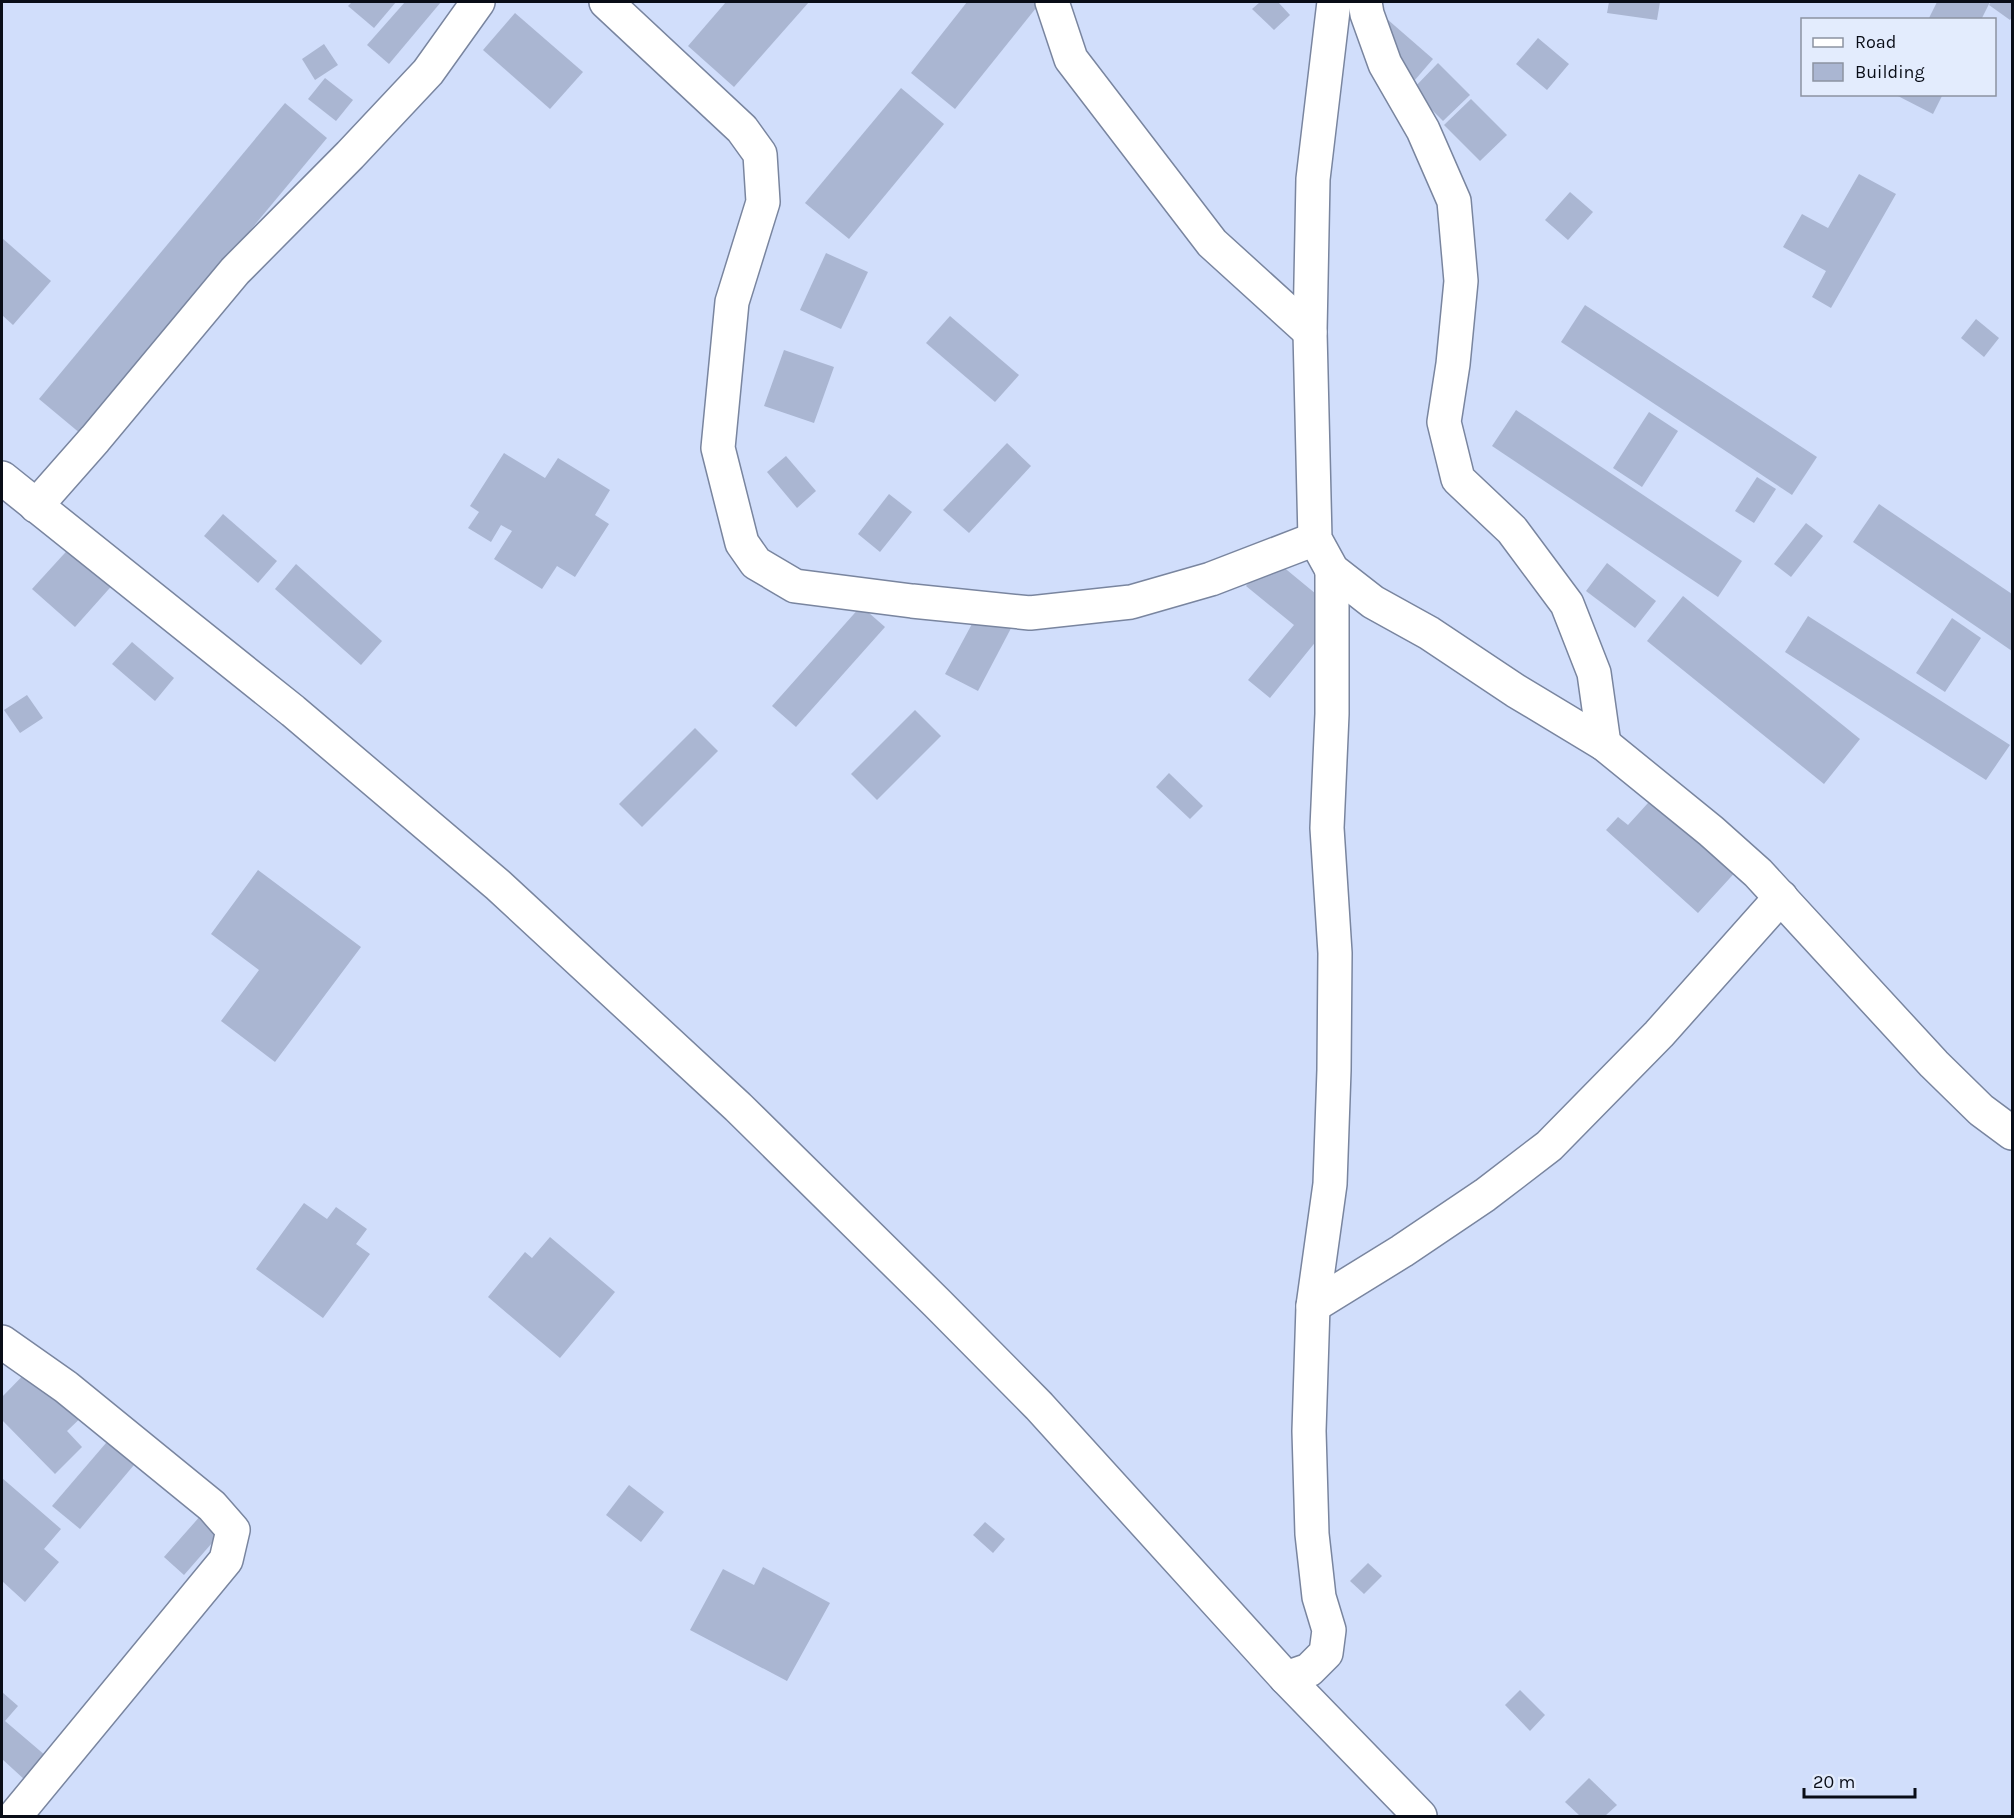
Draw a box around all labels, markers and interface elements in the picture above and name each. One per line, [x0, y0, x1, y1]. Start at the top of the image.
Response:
legend [1801, 18, 1996, 96]
text: Road [1855, 31, 1896, 53]
text: Building [1855, 61, 1925, 83]
scale bar [1804, 1761, 1915, 1799]
text: 20 m [1813, 1771, 1855, 1793]

